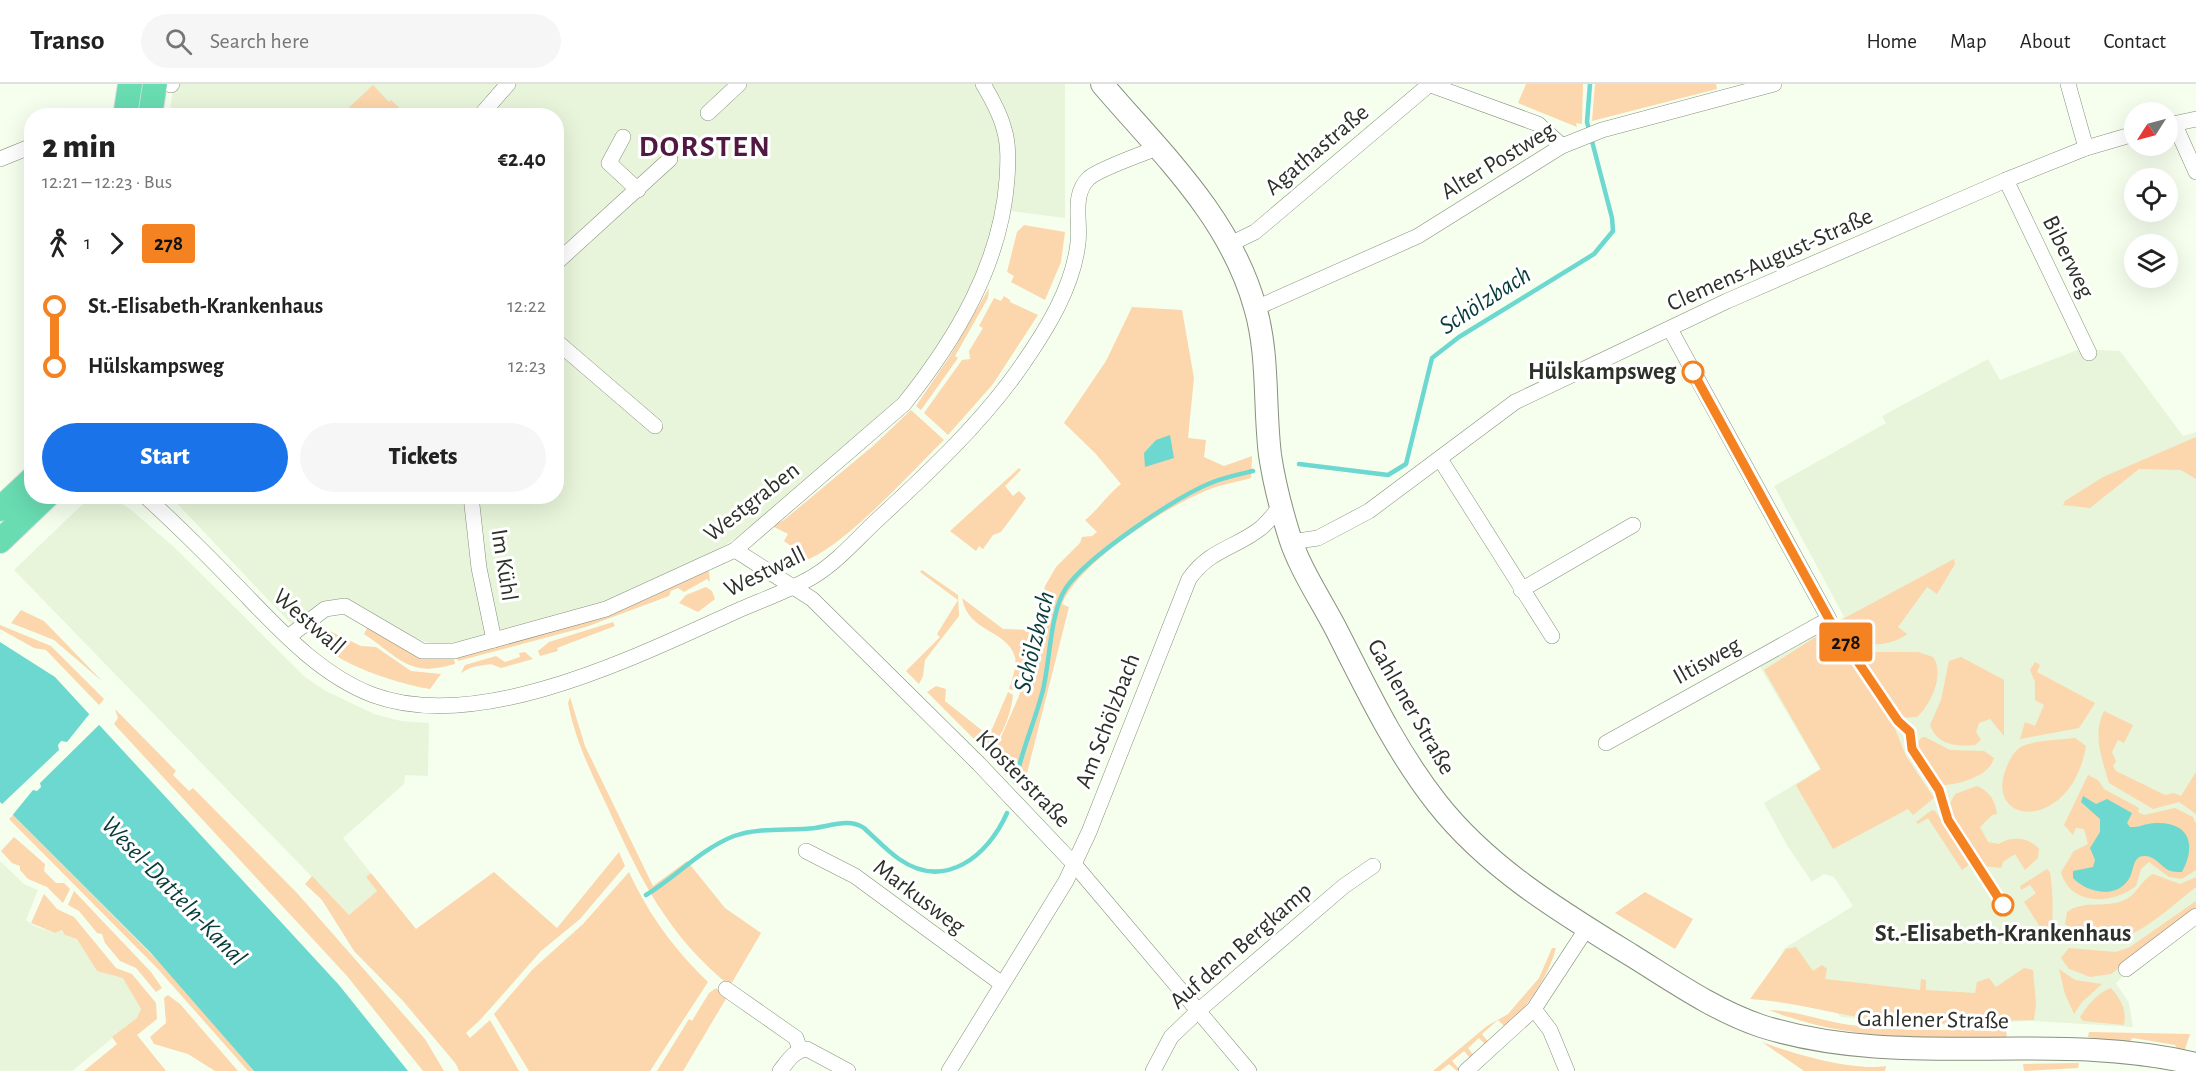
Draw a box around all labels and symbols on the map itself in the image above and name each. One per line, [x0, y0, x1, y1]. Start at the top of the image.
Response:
street label: Agathastraße [1261, 100, 1373, 200]
north arrow [2124, 102, 2178, 156]
street label: Alter Postweg [1437, 118, 1559, 204]
district label: DORSTEN [639, 132, 771, 162]
street label: Clemens-August-Straße [1664, 204, 1876, 316]
street label: Biberweg [2038, 212, 2098, 302]
water label: Schölzbach [1434, 261, 1536, 339]
place label: Hülskampsweg [1528, 360, 1677, 384]
marker: Hülskampsweg [1682, 361, 1704, 383]
street label: Westgraben [700, 458, 804, 546]
street label: Im Kühl [486, 527, 522, 603]
street label: Westwall [721, 542, 809, 602]
street label: Westwall [268, 584, 350, 660]
water label: Schölzbach [1009, 589, 1059, 695]
line badge: 278 [1812, 622, 1880, 662]
street label: Iltisweg [1669, 633, 1745, 689]
street label: Gahlener Straße [1363, 635, 1459, 779]
street label: Am Schölzbach [1071, 650, 1145, 792]
street label: Klosterstraße [971, 726, 1075, 832]
water label: Wesel-Datteln-Kanal [96, 811, 252, 971]
street label: Markusweg [869, 855, 969, 939]
street label: Auf dem Bergkamp [1166, 878, 1316, 1014]
marker: St.-Elisabeth-Krankenhaus [1992, 894, 2014, 916]
place label: St.-Elisabeth-Krankenhaus [1875, 922, 2131, 946]
street label: Gahlener Straße [1857, 1007, 2009, 1033]

